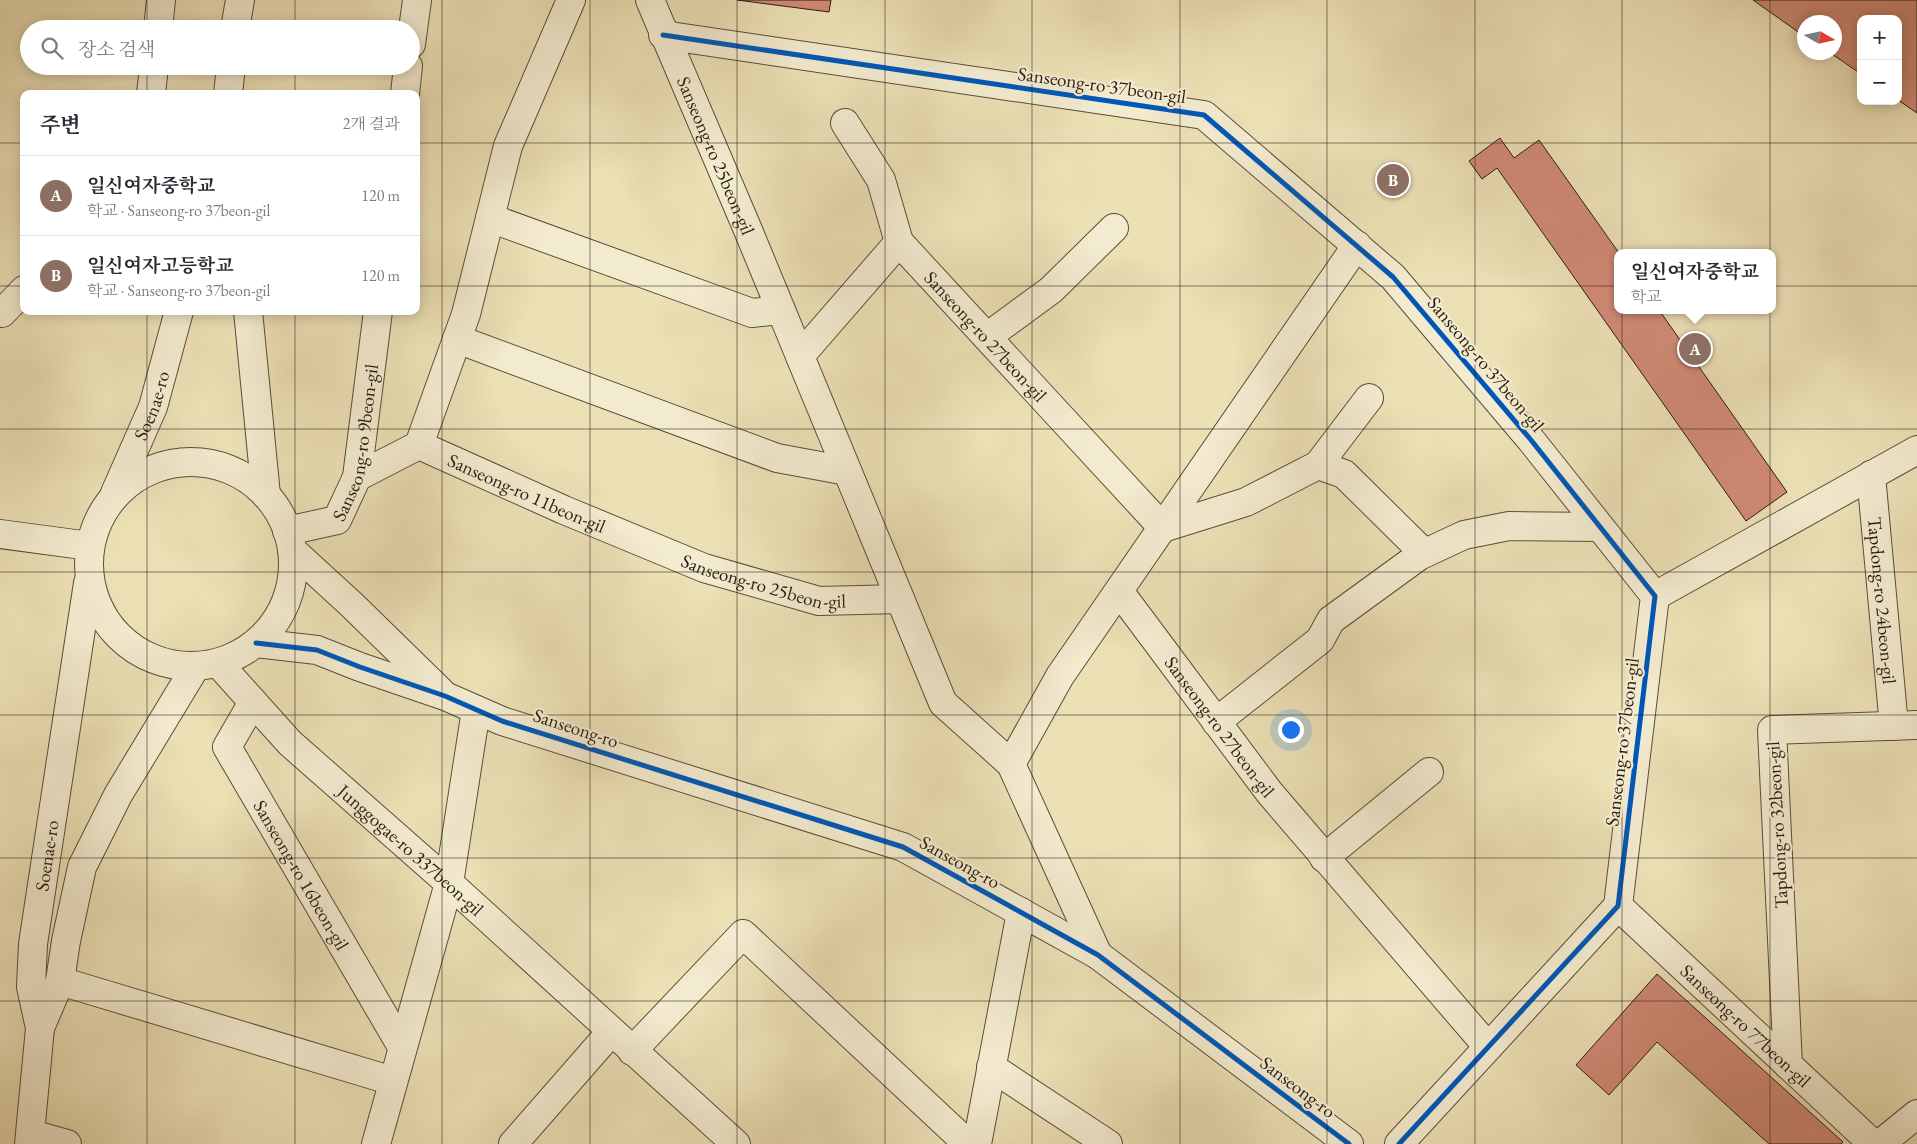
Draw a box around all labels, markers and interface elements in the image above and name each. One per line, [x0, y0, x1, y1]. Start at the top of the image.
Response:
north arrow [1797, 15, 1842, 60]
map controls [1857, 15, 1902, 105]
button: + [1857, 15, 1902, 60]
search box [20, 20, 420, 75]
icon: search [38, 34, 66, 62]
text: 장소 검색 [78, 37, 155, 62]
button: − [1857, 60, 1902, 105]
street label: Sanseong-ro 37beon-gil [1016, 61, 1188, 109]
street label: Sanseong-ro 25beon-gil [671, 72, 761, 239]
text: 주변 [40, 111, 81, 138]
text: 2개 결과 [343, 113, 400, 134]
pin: B [1377, 161, 1409, 199]
text: 일신여자중학교 [87, 173, 215, 198]
text: A [50, 185, 62, 206]
text: 120 m [361, 185, 400, 206]
text: 학교 · Sanseong-ro 37beon-gil [87, 200, 270, 221]
popup [1614, 249, 1776, 314]
text: 일신여자고등학교 [87, 253, 234, 278]
text: 일신여자중학교 [1631, 259, 1759, 284]
text: B [51, 265, 61, 286]
text: 120 m [361, 265, 400, 286]
street label: Sanseong-ro 27beon-gil [919, 265, 1053, 407]
text: 학교 · Sanseong-ro 37beon-gil [87, 280, 270, 301]
text: 학교 [1631, 286, 1662, 307]
street label: Sanseong-ro 37beon-gil [1422, 291, 1550, 437]
pin: A [1679, 330, 1711, 368]
street label: Sanseong-ro 9beon-gil [326, 362, 384, 525]
street label: Soenae-ro [127, 368, 175, 444]
street label: Sanseong-ro 11beon-gil [444, 447, 610, 539]
street label: Tapdong-ro 24beon-gil [1862, 516, 1903, 686]
street label: Sanseong-ro 25beon-gil [678, 548, 847, 614]
street label: Sanseong-ro 27beon-gil [1159, 651, 1281, 803]
street label: Sanseong-ro 37beon-gil [1599, 656, 1645, 828]
street label: Sanseong-ro [530, 702, 622, 754]
your location [1278, 717, 1304, 743]
street label: Tapdong-ro 32beon-gil [1760, 740, 1794, 909]
street label: Junggogae-ro 337beon-gil [331, 777, 490, 922]
street label: Sanseong-ro 16beon-gil [248, 795, 355, 955]
street label: Soenae-ro [29, 818, 64, 893]
street label: Sanseong-ro [915, 830, 1005, 894]
street label: Sanseong-ro 77beon-gil [1675, 958, 1817, 1093]
street label: Sanseong-ro [1255, 1050, 1341, 1124]

